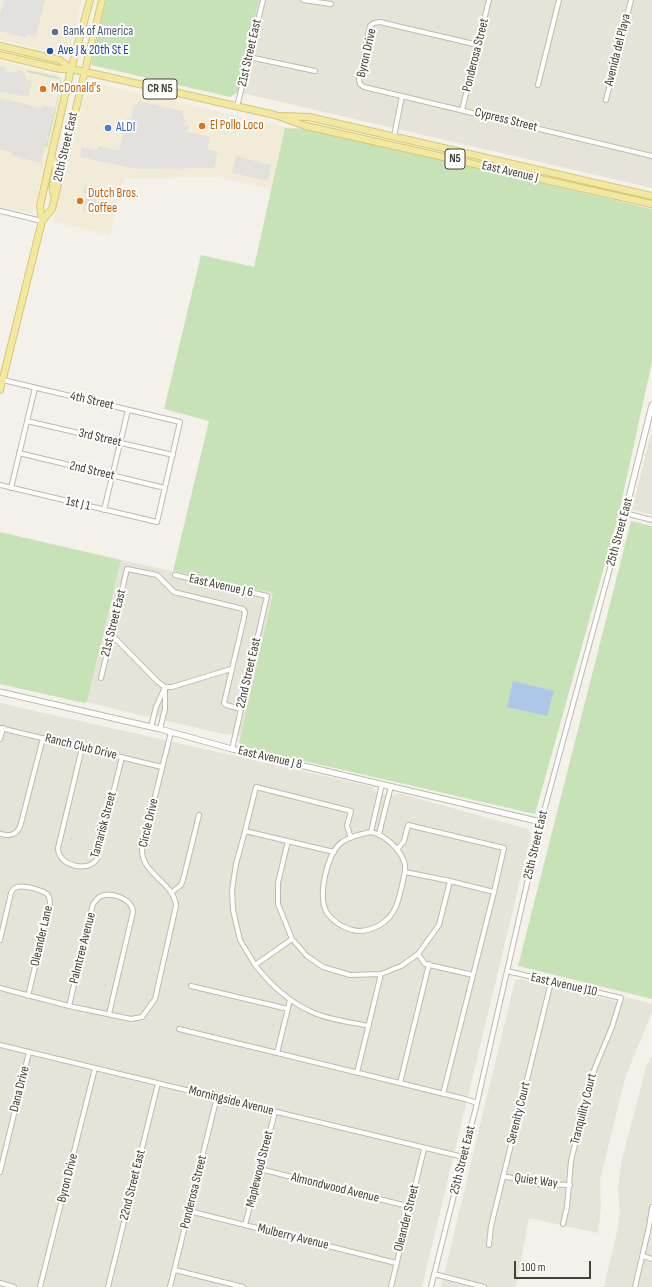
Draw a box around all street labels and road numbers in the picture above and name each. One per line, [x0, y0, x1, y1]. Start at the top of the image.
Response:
street label: Avenida del Playa [602, 12, 634, 88]
street label: Ponderosa Street [459, 17, 493, 93]
street label: 21st Street East [235, 18, 265, 88]
street label: Byron Drive [354, 27, 380, 79]
road number: CR N5 [143, 79, 177, 99]
street label: Cypress Street [473, 105, 539, 135]
street label: 20th Street East [50, 111, 82, 183]
road number: N5 [445, 149, 465, 169]
street label: East Avenue J [480, 158, 540, 186]
street label: 4th Street [69, 388, 115, 414]
street label: 3rd Street [77, 425, 123, 451]
street label: 2nd Street [68, 458, 116, 484]
street label: 1st J 1 [64, 494, 92, 514]
street label: 25th Street East [603, 496, 637, 568]
street label: East Avenue J 6 [188, 571, 254, 601]
street label: 21st Street East [98, 588, 130, 658]
street label: 22nd Street East [233, 636, 265, 710]
street label: Ranch Club Drive [43, 731, 119, 763]
street label: East Avenue J 8 [237, 743, 303, 773]
street label: Tamarisk Street [88, 790, 120, 860]
street label: Circle Drive [136, 797, 162, 849]
street label: 25th Street East [520, 809, 552, 881]
street label: Oleander Lane [27, 904, 57, 968]
street label: Palmtree Avenue [67, 911, 99, 985]
street label: East Avenue J10 [529, 970, 599, 1000]
street label: Dana Drive [7, 1064, 33, 1114]
street label: Tranquility Court [568, 1072, 600, 1146]
street label: Serenity Court [504, 1080, 534, 1146]
street label: Morningside Avenue [187, 1083, 275, 1119]
street label: 25th Street East [447, 1124, 479, 1196]
street label: Maplewood Street [243, 1129, 277, 1209]
street label: 22nd Street East [117, 1148, 149, 1222]
street label: Byron Drive [54, 1152, 82, 1204]
street label: Ponderosa Street [177, 1154, 211, 1230]
street label: Almondwood Avenue [289, 1170, 381, 1206]
street label: Quiet Way [513, 1170, 559, 1192]
street label: Oleander Street [391, 1183, 423, 1253]
street label: Mulberry Avenue [256, 1221, 330, 1253]

